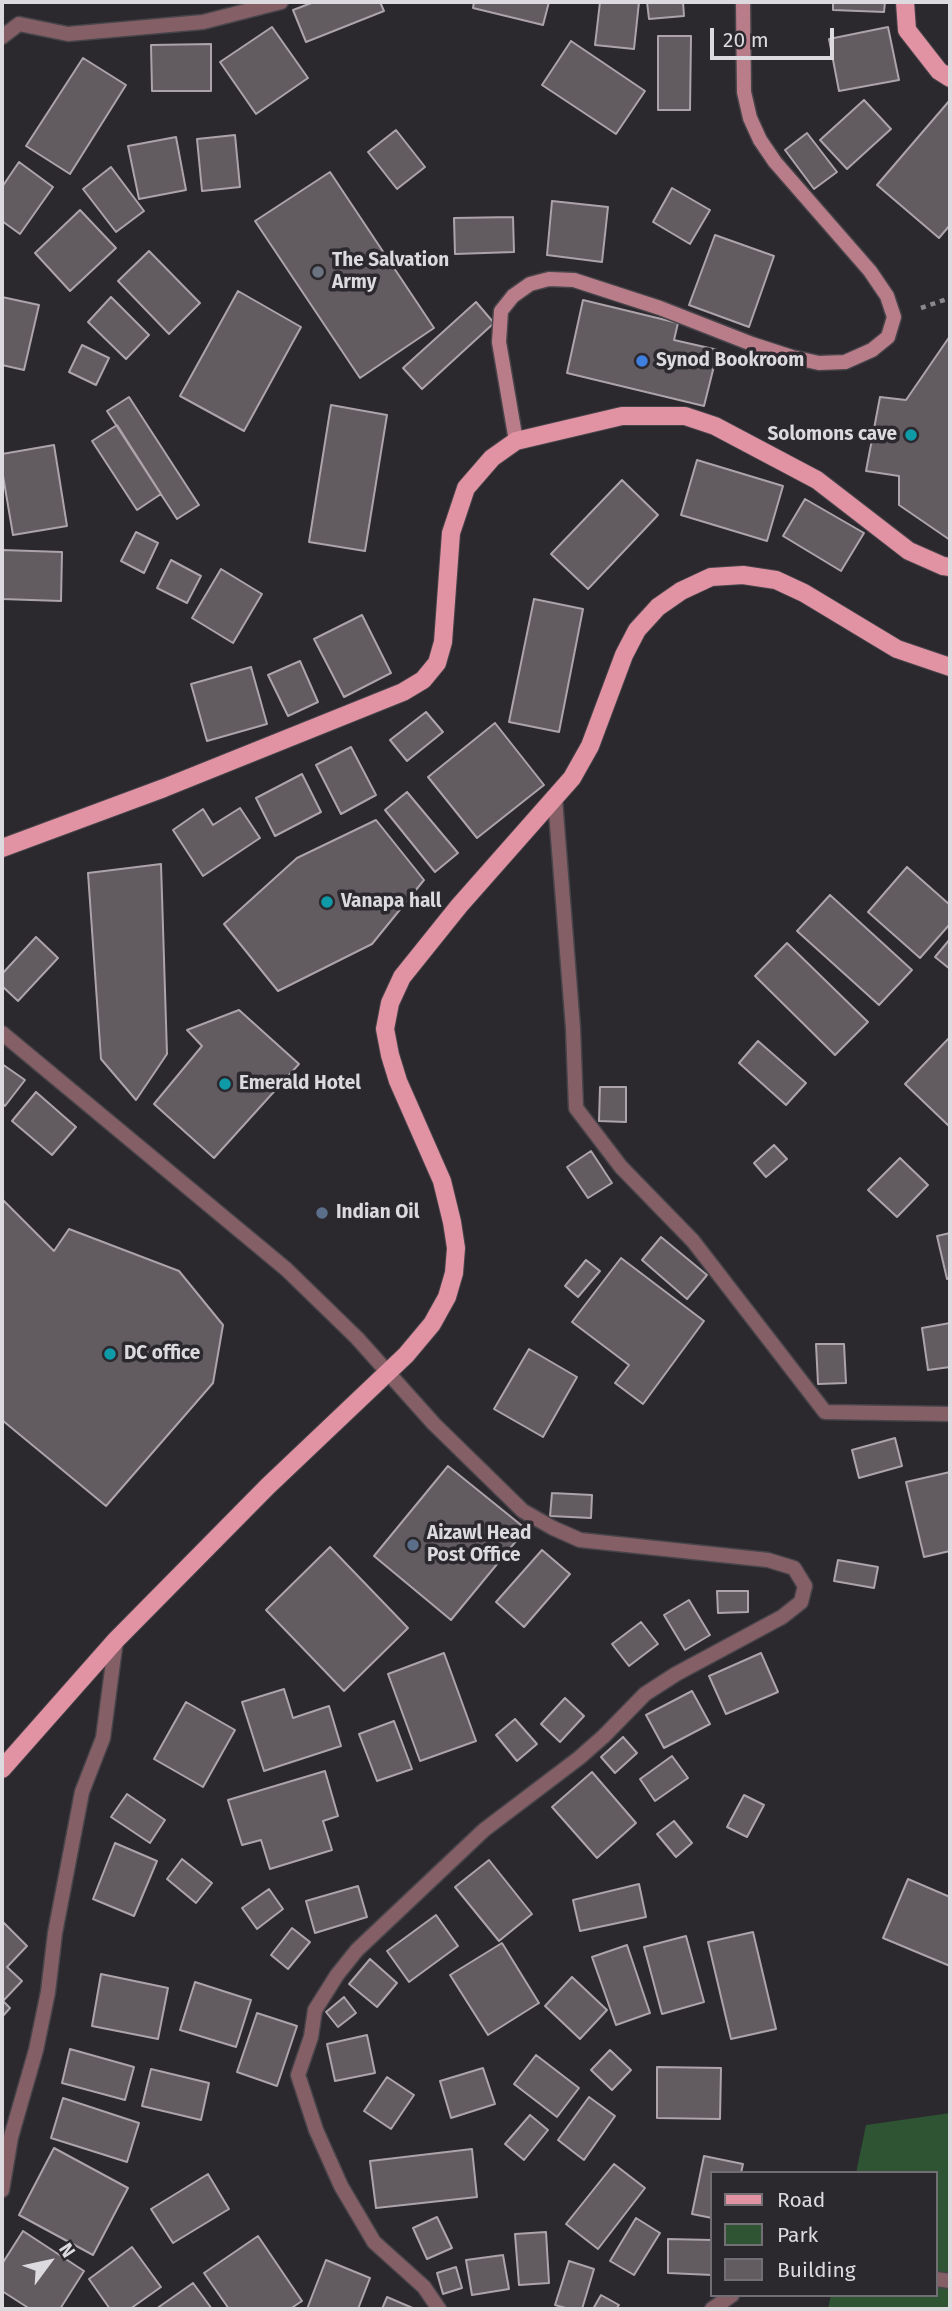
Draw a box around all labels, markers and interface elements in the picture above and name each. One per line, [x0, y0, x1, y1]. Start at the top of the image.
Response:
scale bar [714, 14, 838, 58]
text: 20 m [723, 27, 769, 53]
place label: The Salvation Army [332, 250, 449, 294]
marker: The Salvation Army [310, 264, 326, 280]
place label: Synod Bookroom [656, 350, 804, 372]
marker: Synod Bookroom [634, 353, 650, 369]
place label: Solomons cave [767, 424, 897, 446]
marker: Solomons cave [903, 427, 919, 443]
place label: Vanapa hall [341, 891, 441, 913]
marker: Vanapa hall [319, 894, 335, 910]
place label: Emerald Hotel [239, 1073, 361, 1095]
marker: Emerald Hotel [217, 1076, 233, 1092]
place label: Indian Oil [336, 1202, 419, 1224]
marker: Indian Oil [314, 1205, 330, 1221]
place label: DC office [124, 1343, 200, 1365]
marker: DC office [102, 1346, 118, 1362]
place label: Aizawl Head Post Office [427, 1523, 531, 1567]
marker: Aizawl Head Post Office [405, 1537, 421, 1553]
legend [710, 2171, 938, 2297]
text: Road [777, 2187, 825, 2213]
text: Park [777, 2222, 818, 2248]
north arrow [14, 2227, 84, 2297]
text: N [54, 2239, 80, 2262]
text: Building [777, 2257, 856, 2283]

